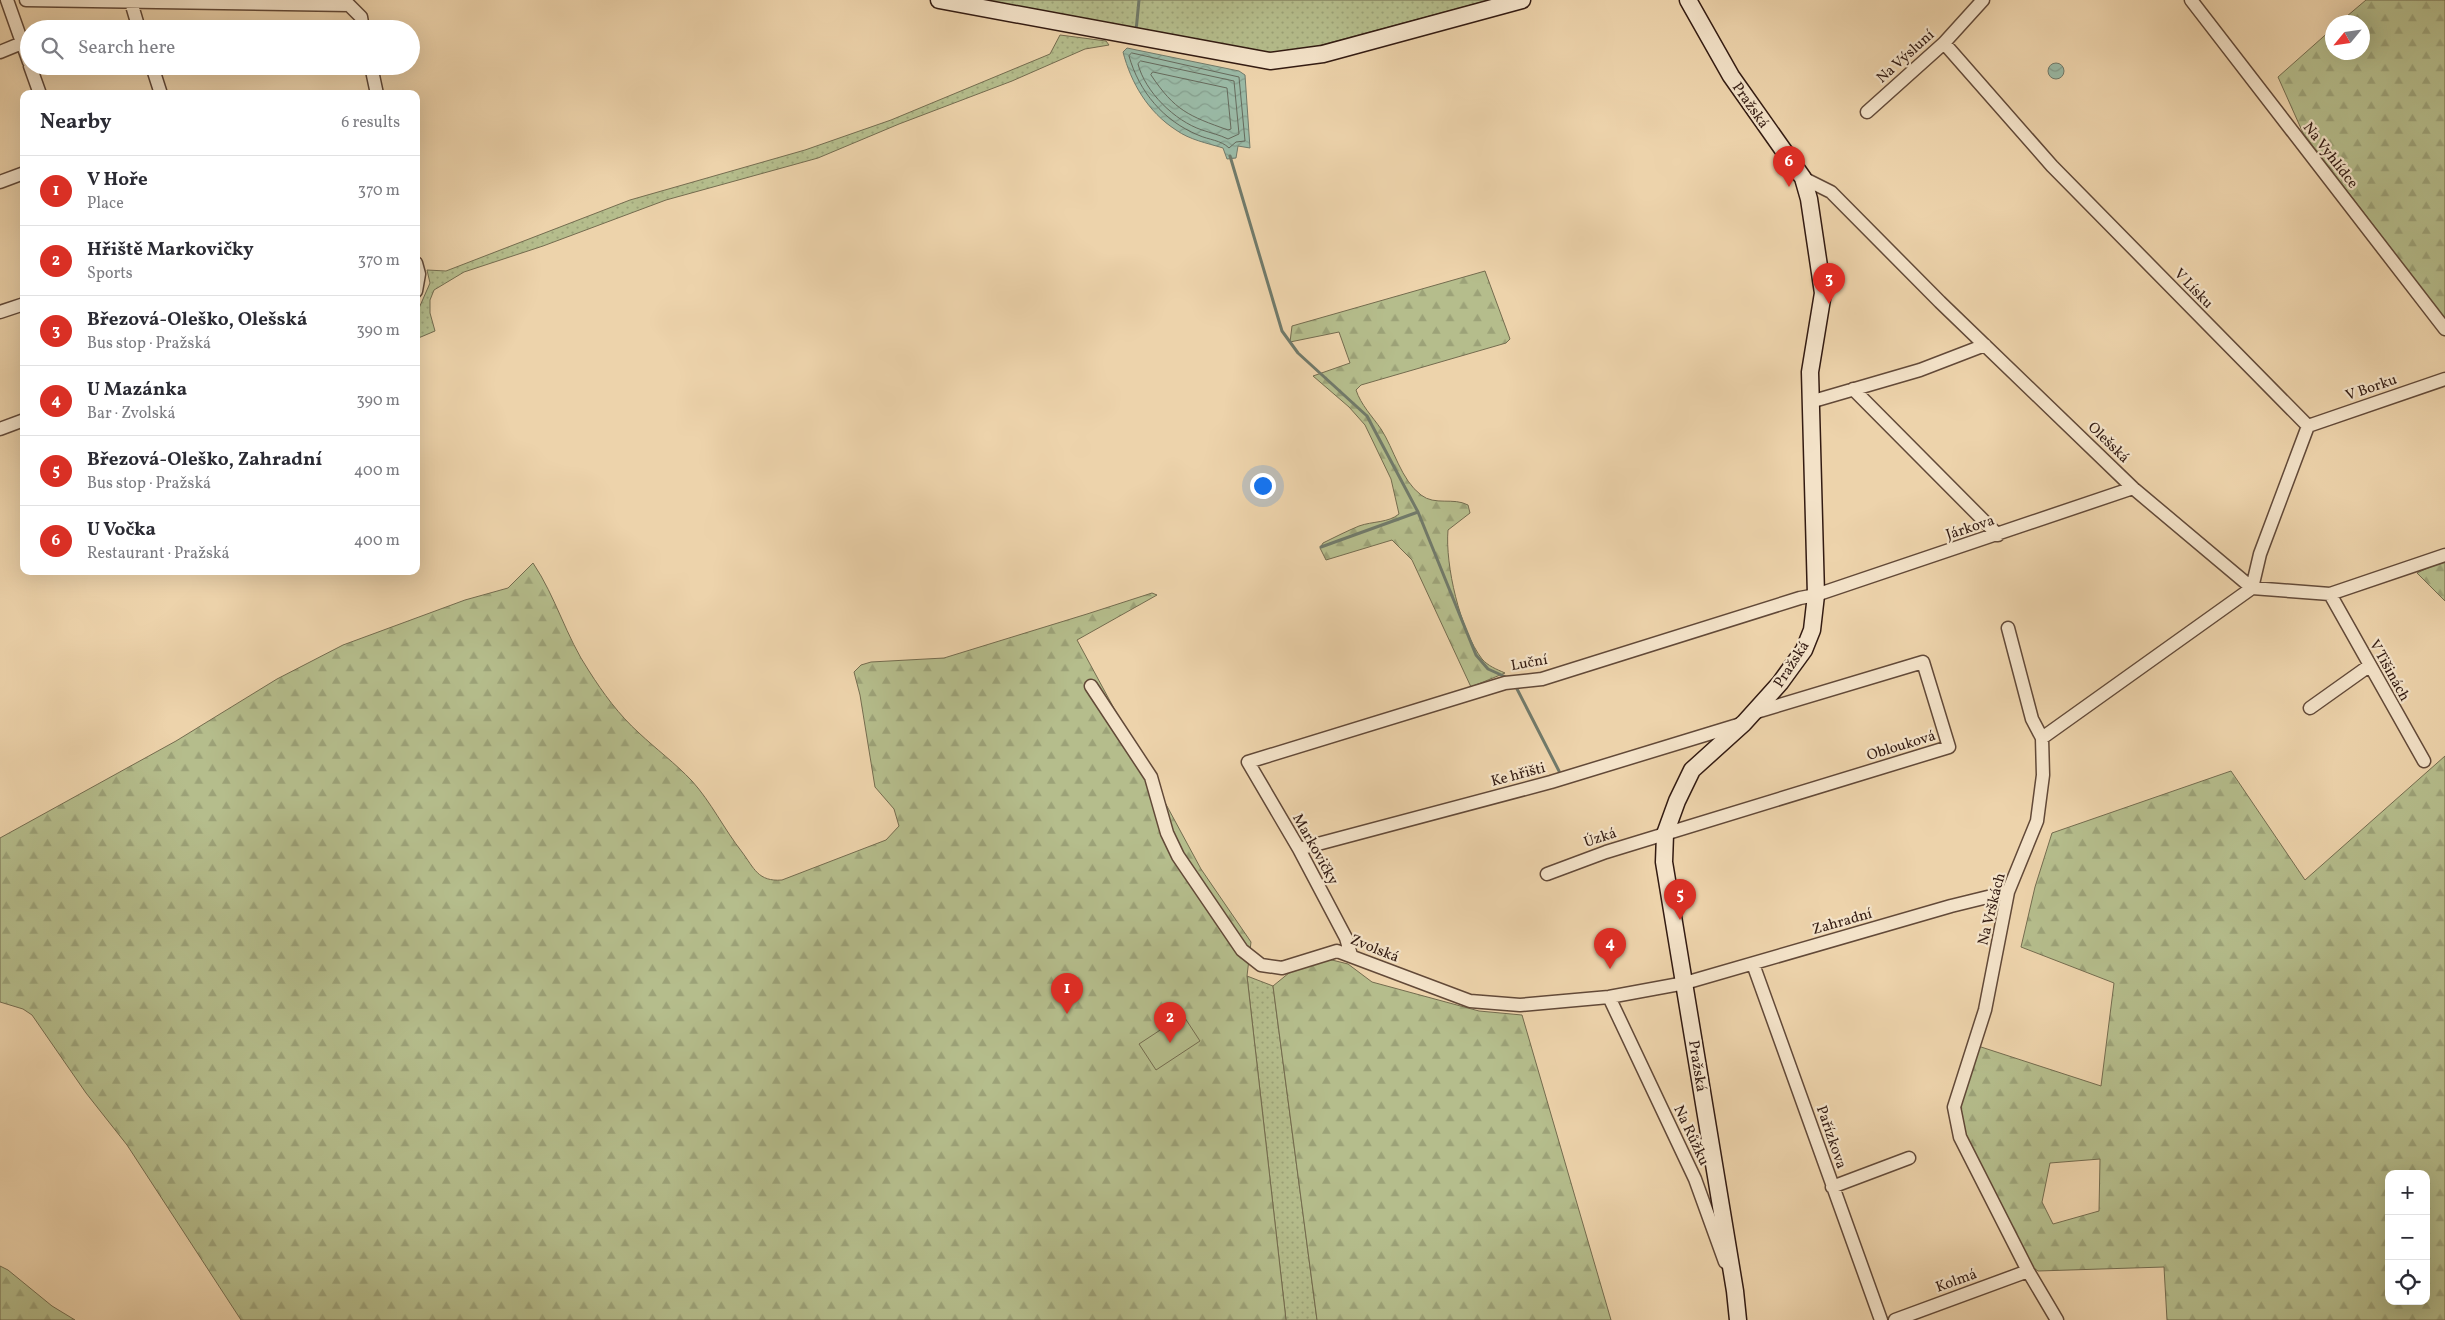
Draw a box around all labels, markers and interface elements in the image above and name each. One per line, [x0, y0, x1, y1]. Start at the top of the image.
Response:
north arrow [2325, 15, 2370, 60]
search box [20, 20, 420, 75]
street label: Na Výsluní [1872, 25, 1940, 89]
icon: search [38, 34, 66, 62]
text: Search here [78, 35, 175, 61]
street label: Pražská [1726, 79, 1773, 133]
text: Nearby [40, 108, 111, 137]
text: 6 results [341, 112, 400, 134]
street label: Na Vyhlídce [2297, 118, 2362, 193]
pin: 6 [1773, 146, 1805, 187]
text: V Hoře [87, 167, 148, 193]
text: 1 [53, 180, 59, 202]
text: 370 m [358, 180, 400, 202]
text: Place [87, 193, 124, 215]
text: Hřiště Markovičky [87, 237, 254, 263]
text: 2 [52, 250, 60, 272]
text: 370 m [358, 250, 400, 272]
text: Sports [87, 263, 133, 285]
pin: 3 [1813, 263, 1845, 304]
street label: V Lísku [2168, 264, 2217, 314]
text: Březová-Oleško, Olešská [87, 307, 307, 333]
text: 3 [52, 320, 60, 342]
text: 390 m [357, 320, 400, 342]
text: Bus stop · Pražská [87, 333, 211, 355]
street label: V Borku [2343, 370, 2400, 407]
text: U Mazánka [87, 377, 187, 403]
text: 4 [51, 390, 61, 412]
text: 390 m [357, 390, 400, 412]
text: Bar · Zvolská [87, 403, 175, 425]
street label: Olešská [2082, 418, 2134, 468]
text: Březová-Oleško, Zahradní [87, 447, 322, 473]
text: 5 [52, 460, 60, 482]
text: 400 m [354, 460, 400, 482]
text: Bus stop · Pražská [87, 473, 211, 495]
your location [1250, 473, 1276, 499]
street label: Járkova [1944, 511, 1997, 546]
text: U Vočka [87, 517, 156, 543]
text: 6 [52, 530, 60, 552]
text: 400 m [354, 530, 400, 552]
text: Restaurant · Pražská [87, 543, 230, 565]
street label: V Tišinách [2363, 636, 2414, 705]
street label: Pražská [1769, 637, 1815, 692]
street label: Luční [1509, 650, 1550, 677]
street label: Oblouková [1864, 726, 1939, 767]
street label: Ke hřišti [1489, 758, 1548, 793]
street label: Markovičky [1286, 810, 1343, 889]
street label: Úzká [1581, 823, 1620, 854]
street label: Na Vrškách [1973, 871, 2012, 948]
pin: 5 [1664, 879, 1696, 920]
street label: Zahradní [1810, 904, 1875, 941]
pin: 4 [1594, 928, 1626, 969]
street label: Zvolská [1347, 930, 1402, 969]
pin: 1 [1051, 973, 1083, 1014]
pin: 2 [1154, 1002, 1186, 1043]
street label: Pražská [1682, 1039, 1711, 1094]
street label: Na Růžku [1667, 1102, 1714, 1169]
street label: Pařízkova [1810, 1103, 1851, 1172]
map controls [2385, 1170, 2430, 1305]
button: + [2385, 1170, 2430, 1215]
button: − [2385, 1215, 2430, 1260]
button: locate [2385, 1260, 2430, 1305]
street label: Kolmá [1933, 1264, 1980, 1299]

